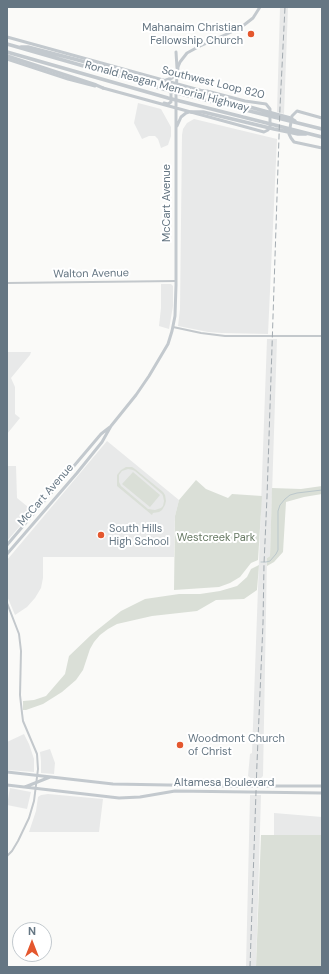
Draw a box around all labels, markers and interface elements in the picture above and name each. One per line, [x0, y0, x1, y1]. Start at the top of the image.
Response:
place label: Mahanaim Christian Fellowship Church [142, 21, 243, 47]
marker: Mahanaim Christian Fellowship Church [246, 29, 256, 39]
street label: Ronald Reagan Memorial Highway [83, 59, 251, 115]
street label: Southwest Loop 820 [160, 64, 266, 102]
street label: McCart Avenue [160, 164, 174, 242]
street label: Walton Avenue [53, 267, 129, 281]
street label: McCart Avenue [15, 461, 77, 529]
place label: South Hills High School [109, 522, 169, 548]
marker: South Hills High School [96, 530, 106, 540]
park label: Westcreek Park [177, 531, 255, 545]
place label: Woodmont Church of Christ [188, 732, 285, 758]
marker: Woodmont Church of Christ [175, 740, 185, 750]
street label: Altamesa Boulevard [174, 776, 274, 790]
north arrow [12, 922, 52, 962]
text: N [28, 924, 36, 938]

